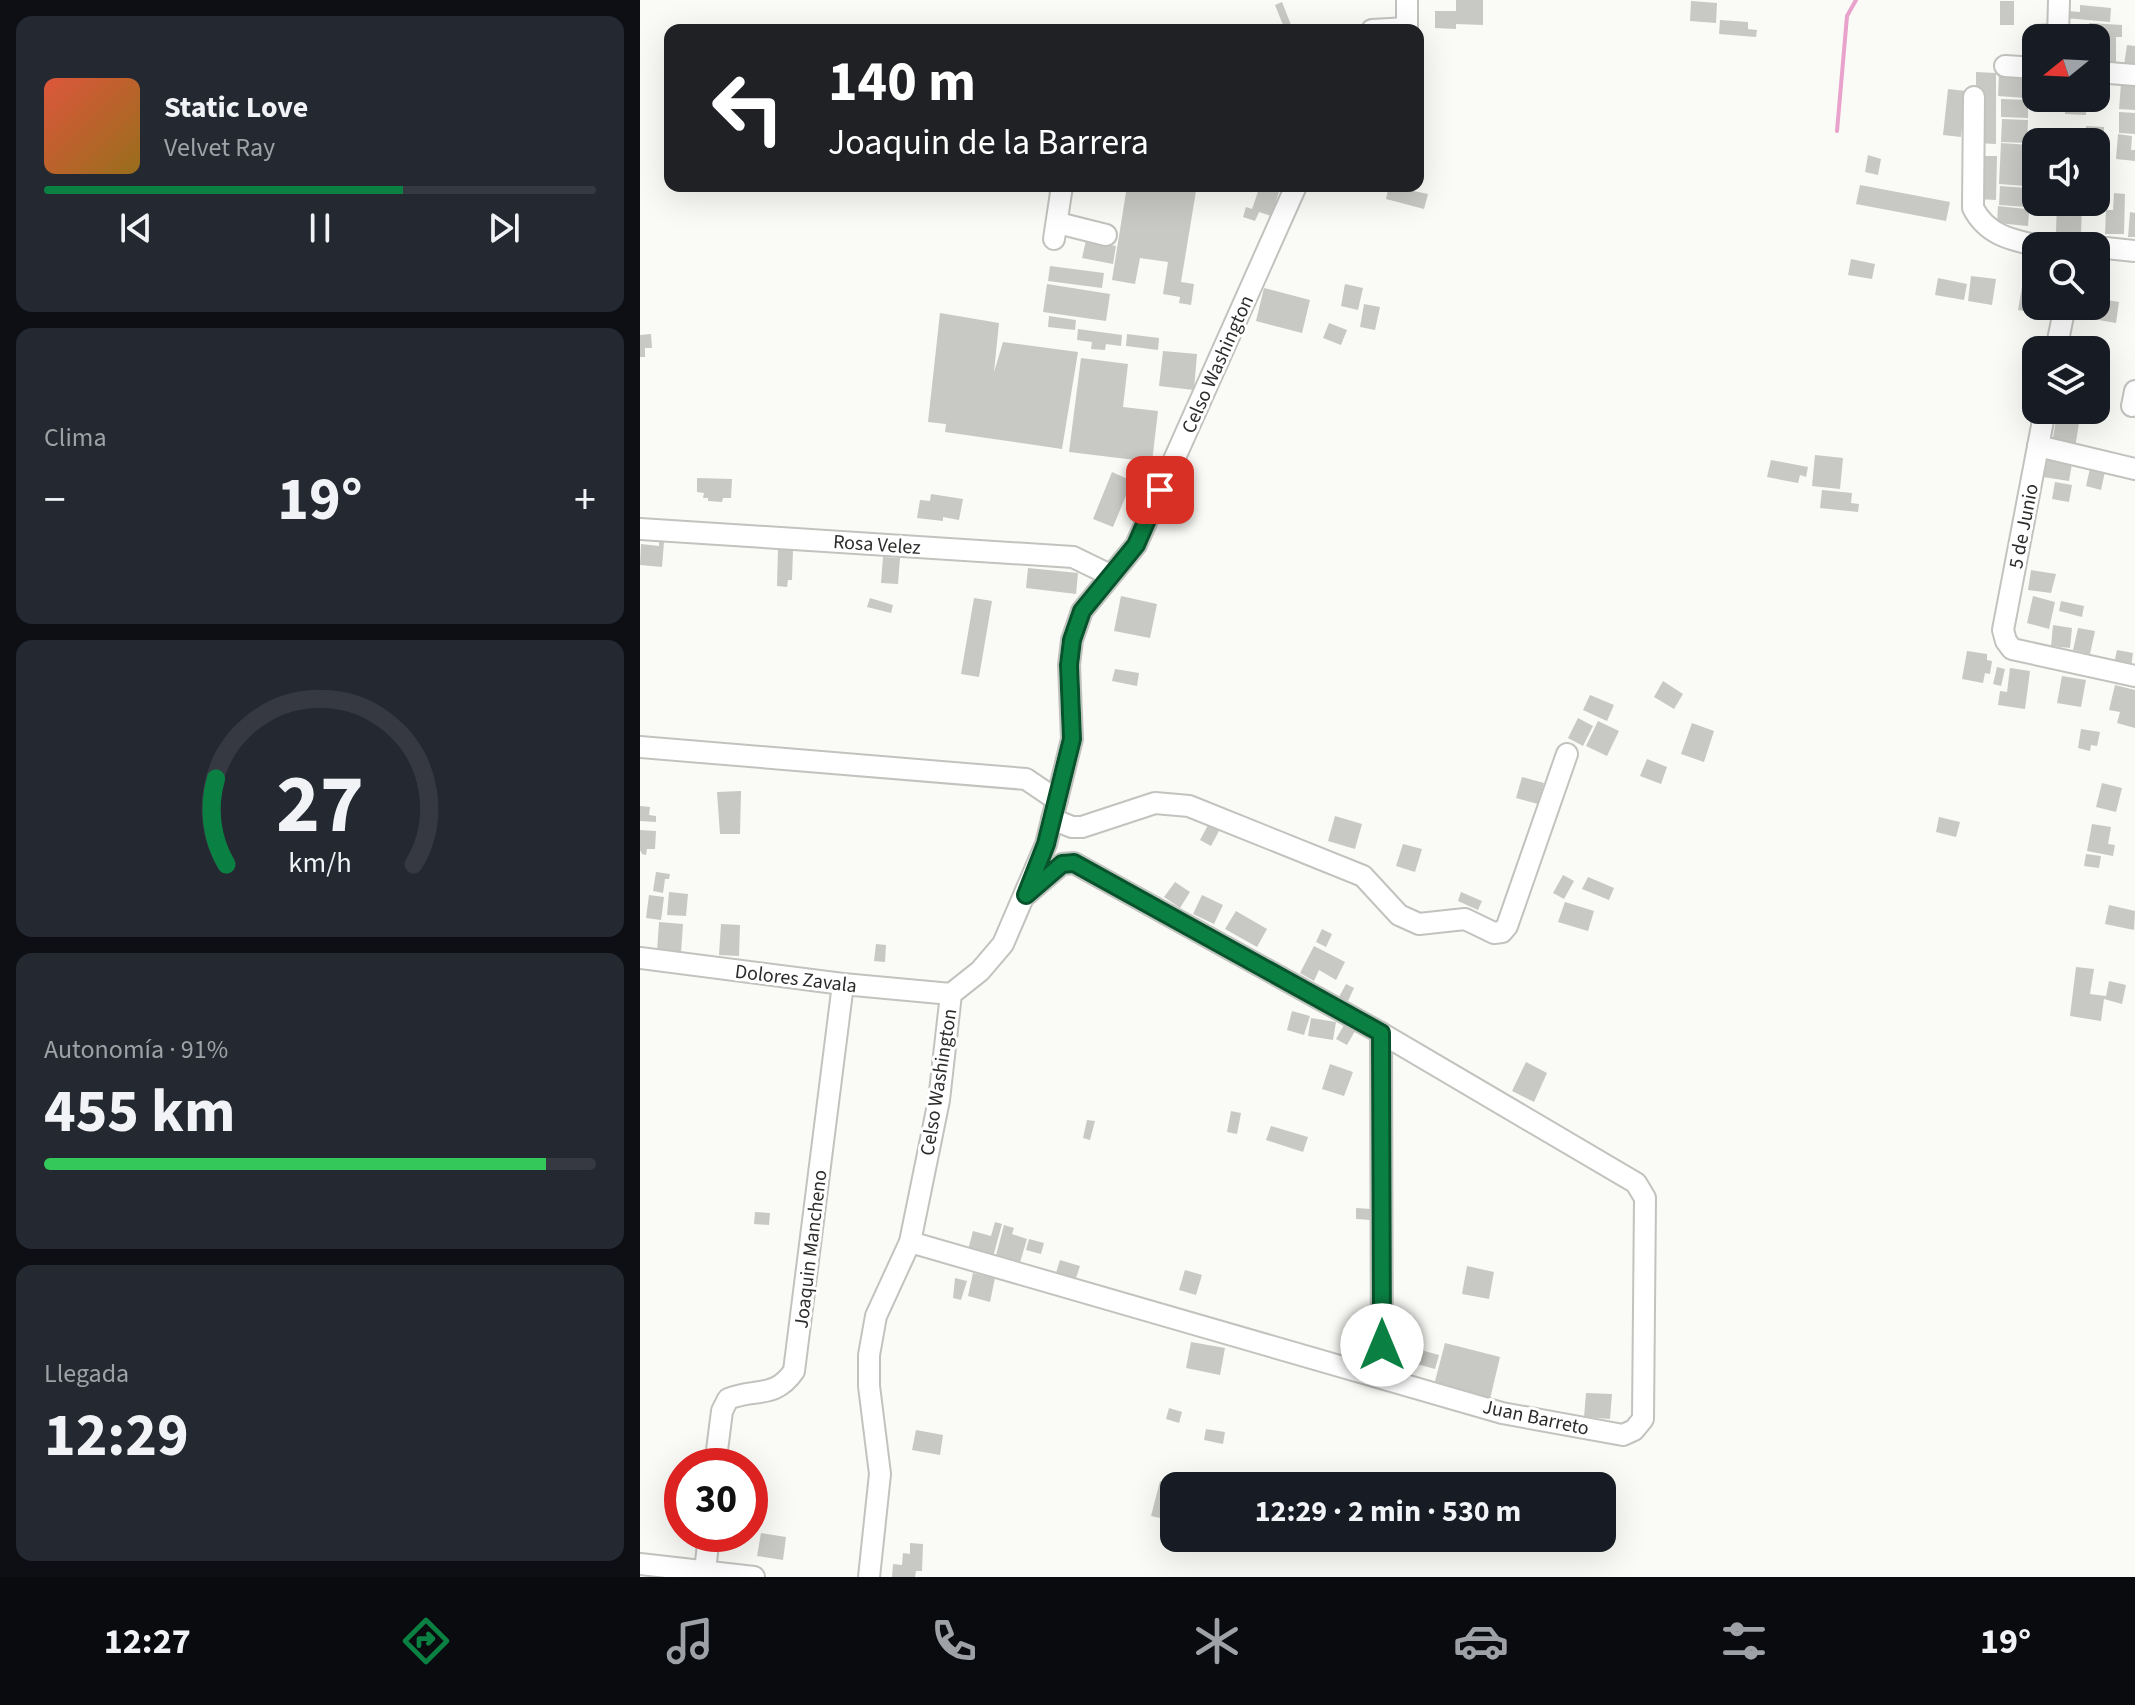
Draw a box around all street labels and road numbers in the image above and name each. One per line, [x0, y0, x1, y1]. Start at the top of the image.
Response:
street label: Celso Washington [1175, 291, 1261, 438]
street label: 5 de Junio [2002, 481, 2046, 571]
street label: Rosa Velez [832, 528, 922, 562]
street label: Dolores Zavala [733, 958, 859, 1000]
street label: Celso Washington [914, 1007, 964, 1158]
street label: Joaquin Mancheno [787, 1168, 835, 1330]
street label: Juan Barreto [1480, 1393, 1592, 1443]

